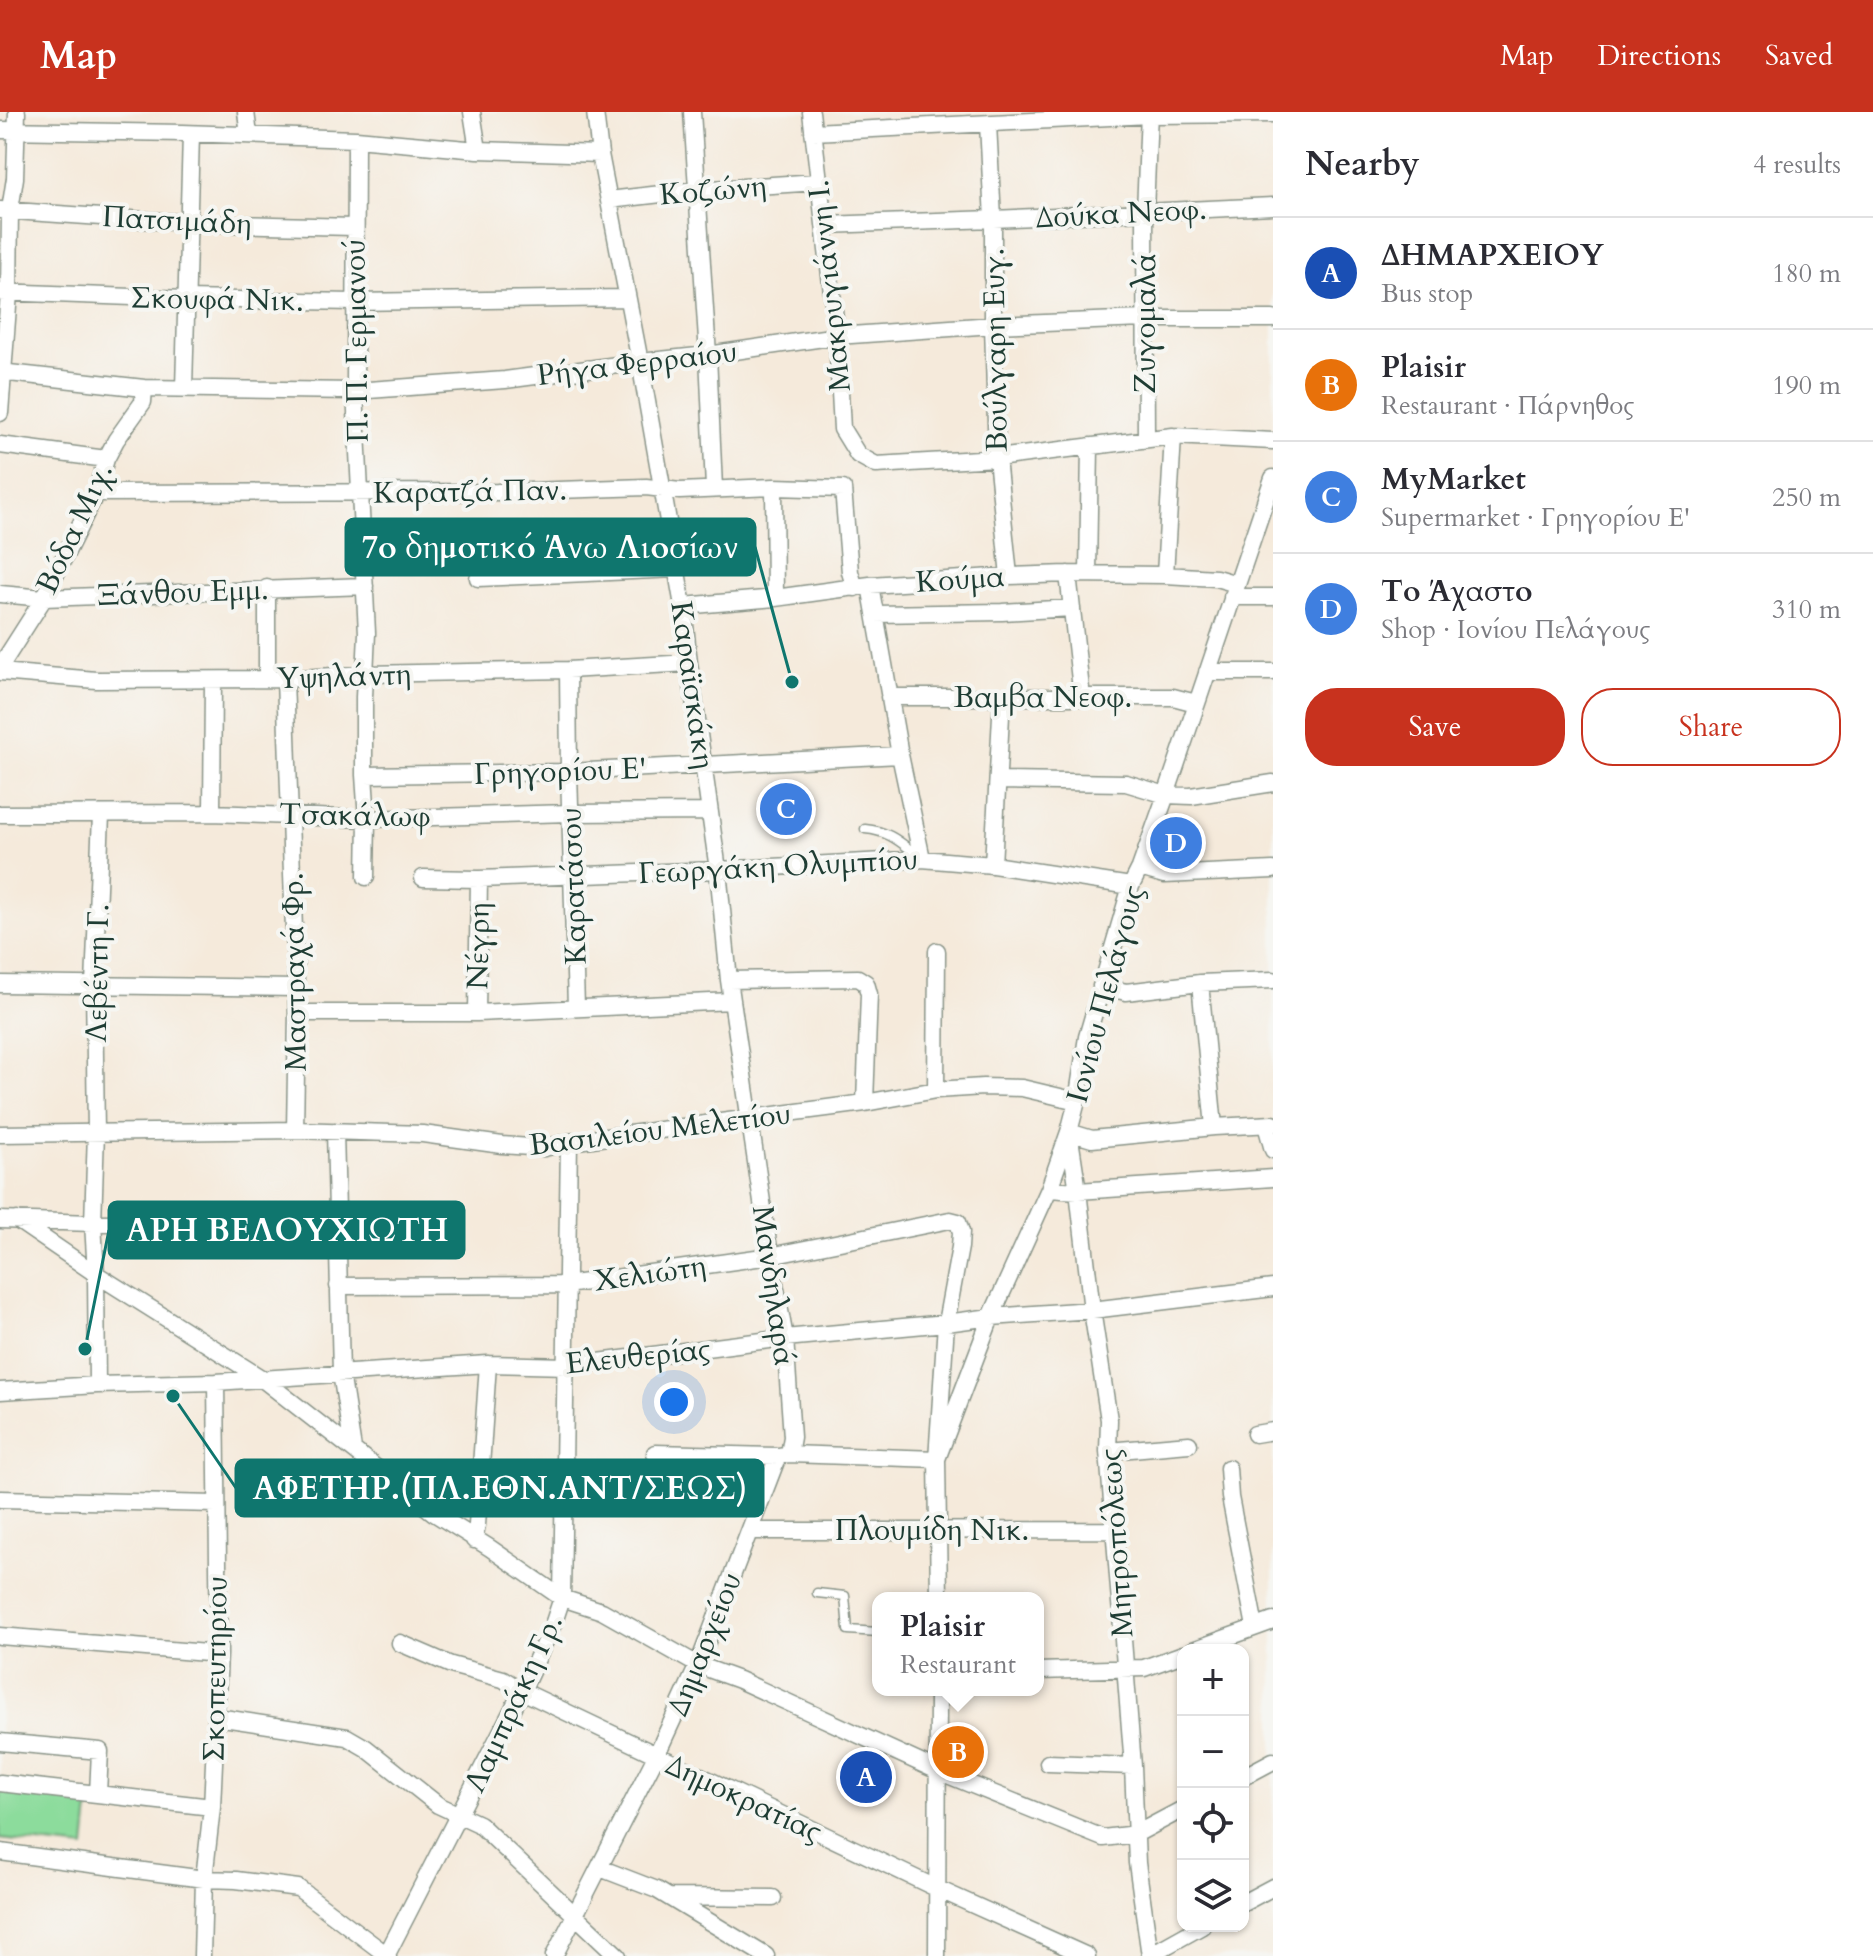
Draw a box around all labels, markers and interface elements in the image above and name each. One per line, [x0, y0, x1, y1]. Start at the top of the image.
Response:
text: Map [40, 30, 117, 82]
text: Map [1500, 37, 1554, 75]
text: Directions [1598, 37, 1721, 75]
text: Saved [1765, 37, 1833, 75]
text: Nearby [1305, 141, 1420, 187]
text: 4 results [1753, 147, 1841, 182]
street label: Κοζώνη [658, 165, 768, 216]
street label: Μακρυγιάννη Ι. [798, 178, 861, 394]
street label: Δούκα Νεοφ. [1034, 189, 1208, 238]
street label: Πατσιμάδη [101, 196, 253, 245]
text: ΔΗΜΑΡΧΕΙΟΥ [1381, 235, 1604, 276]
street label: Π. Π. Γερμανού [334, 239, 379, 443]
street label: Βούλγαρη Ευγ. [973, 248, 1018, 452]
street label: Ζυγομαλά [1125, 252, 1166, 394]
text: A [1321, 256, 1341, 291]
text: 180 m [1772, 256, 1841, 291]
text: Bus stop [1381, 276, 1473, 311]
street label: Σκουφά Νικ. [130, 277, 304, 322]
street label: Ρήγα Φερραίου [535, 331, 739, 396]
text: Plaisir [1381, 347, 1466, 388]
text: B [1322, 368, 1340, 403]
text: 190 m [1772, 368, 1841, 403]
text: Restaurant · Πάρνηθος [1381, 388, 1634, 423]
street label: Βόδα Μιχ. [26, 456, 123, 600]
text: MyMarket [1381, 459, 1526, 500]
street label: Καρατζά Παν. [373, 469, 567, 514]
text: C [1321, 480, 1341, 515]
text: 250 m [1772, 480, 1841, 515]
text: Supermarket · Γρηγορίου Ε' [1381, 500, 1690, 535]
callout: 7ο δημοτικό Άνω Λιοσίων [346, 519, 755, 575]
text: 7ο δημοτικό Άνω Λιοσίων [362, 526, 738, 570]
street label: Κούμα [914, 556, 1006, 603]
street label: Ξάνθου Εμμ. [97, 569, 269, 616]
text: Το Άχαστο [1381, 571, 1532, 612]
text: D [1320, 592, 1342, 627]
text: 310 m [1772, 592, 1841, 627]
street label: Καραϊσκάκη [660, 599, 725, 772]
text: Shop · Ιονίου Πελάγους [1381, 612, 1650, 647]
street label: Υψηλάντη [276, 654, 412, 699]
street label: Βαμβα Νεοφ. [954, 677, 1132, 718]
button: Save [1305, 688, 1565, 766]
button: Share [1581, 688, 1841, 766]
street label: Γρηγορίου Ε' [473, 748, 647, 795]
pin: C [760, 779, 812, 839]
street label: Τσακάλωφ [279, 794, 431, 837]
street label: Καρατάσου [550, 807, 597, 965]
pin: D [1150, 813, 1202, 873]
street label: Γεωργάκη Ολυμπίου [637, 839, 919, 894]
street label: Μαστραχά Φρ. [272, 872, 317, 1072]
street label: Ιονίου Πελάγους [1057, 881, 1154, 1107]
street label: Νέγρη [457, 902, 500, 990]
street label: Λεβέντη Γ. [76, 903, 119, 1043]
street label: Βασιλείου Μελετίου [527, 1093, 793, 1166]
callout: ΑΡΗ ΒΕΛΟΥΧΙΩΤΗ [109, 1202, 464, 1258]
street label: Μανδηλαρά [742, 1203, 805, 1369]
text: ΑΡΗ ΒΕΛΟΥΧΙΩΤΗ [126, 1209, 448, 1253]
street label: Χελιώτη [592, 1245, 709, 1302]
street label: Ελευθερίας [564, 1329, 713, 1384]
your location [654, 1382, 694, 1422]
street label: Μητροπόλεως [1089, 1447, 1144, 1639]
callout: ΑΦΕΤΗΡ.(ΠΛ.ΕΘΝ.ΑΝΤ/ΣΕΩΣ) [236, 1460, 763, 1516]
text: ΑΦΕΤΗΡ.(ΠΛ.ΕΘΝ.ΑΝΤ/ΣΕΩΣ) [253, 1467, 747, 1511]
street label: Πλουμίδη Νικ. [835, 1510, 1029, 1551]
street label: Δημαρχείου [657, 1566, 752, 1722]
street label: Σκοπευτηρίου [193, 1576, 238, 1762]
popup [872, 1592, 1044, 1696]
text: Plaisir [900, 1606, 985, 1647]
street label: Λαμπράκη Γρ. [454, 1608, 573, 1799]
map controls [1177, 1644, 1249, 1932]
button: + [1177, 1644, 1249, 1716]
text: Restaurant [900, 1647, 1016, 1682]
button: − [1177, 1716, 1249, 1788]
pin: B [932, 1722, 984, 1782]
street label: Δημοκρατίας [659, 1744, 829, 1853]
pin: A [840, 1747, 892, 1807]
button: locate [1177, 1788, 1249, 1860]
button: layers [1177, 1860, 1249, 1932]

